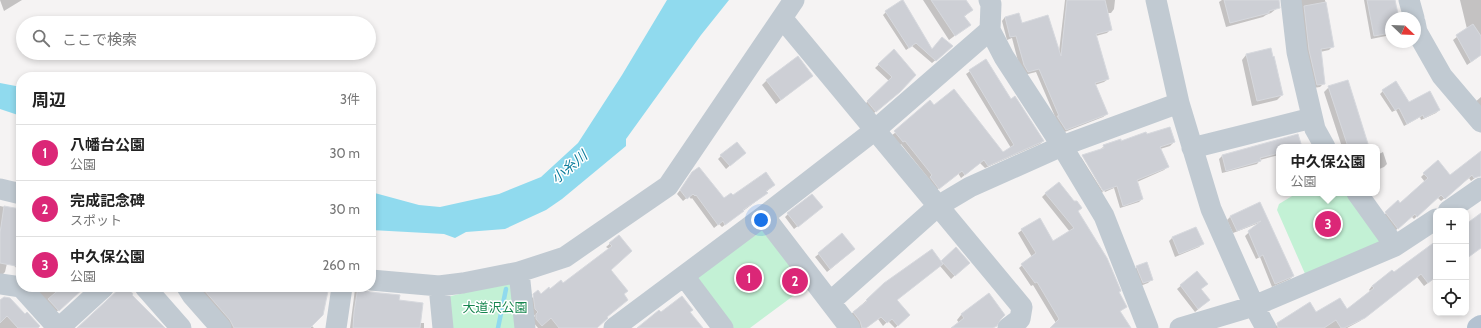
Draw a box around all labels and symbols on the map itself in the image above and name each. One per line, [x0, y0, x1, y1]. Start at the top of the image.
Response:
north arrow [1385, 12, 1421, 48]
water label: 小糸川 [547, 145, 592, 187]
pin: 3 [1315, 209, 1341, 239]
your location [751, 210, 771, 230]
pin: 1 [736, 263, 762, 293]
pin: 2 [782, 266, 808, 296]
park label: 大道沢公園 [462, 299, 528, 315]

